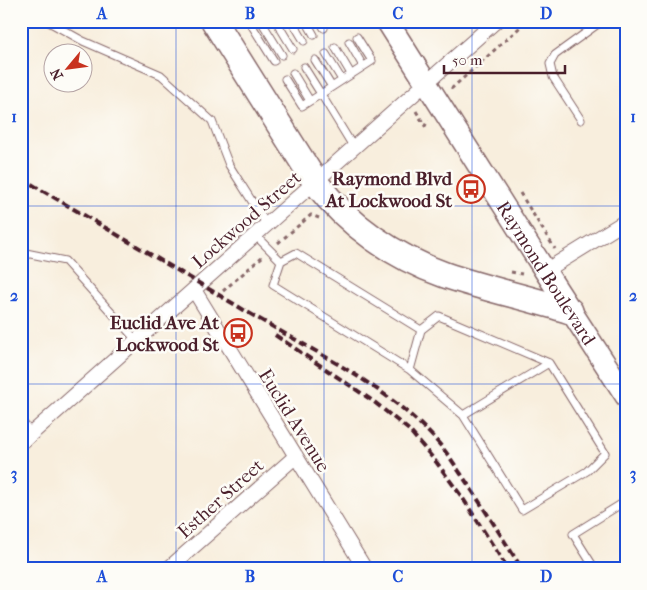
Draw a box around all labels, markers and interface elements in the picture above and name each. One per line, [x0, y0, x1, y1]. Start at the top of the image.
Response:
text: A [96, 4, 108, 23]
text: B [245, 4, 255, 23]
text: C [393, 4, 404, 23]
text: D [540, 4, 552, 23]
north arrow [42, 42, 92, 92]
scale bar [444, 42, 566, 74]
text: 50 m [452, 51, 483, 69]
text: N [47, 65, 67, 83]
text: 1 [11, 107, 17, 126]
text: 1 [630, 107, 636, 126]
street label: Lockwood Street [188, 166, 306, 273]
place label: Raymond Blvd At Lockwood St [325, 168, 453, 212]
bus stop icon: Raymond Blvd At Lockwood St [456, 174, 486, 204]
street label: Raymond Boulevard [492, 197, 600, 350]
text: 2 [10, 286, 18, 305]
text: 2 [629, 286, 637, 305]
place label: Euclid Ave At Lockwood St [110, 312, 219, 356]
bus stop icon: Euclid Ave At Lockwood St [223, 318, 253, 348]
street label: Euclid Avenue [254, 365, 334, 476]
street label: Esther Street [173, 454, 268, 543]
text: 3 [11, 464, 17, 484]
text: 3 [630, 464, 636, 484]
text: A [96, 567, 108, 586]
text: B [245, 567, 255, 586]
text: C [393, 567, 404, 586]
text: D [540, 567, 552, 586]

